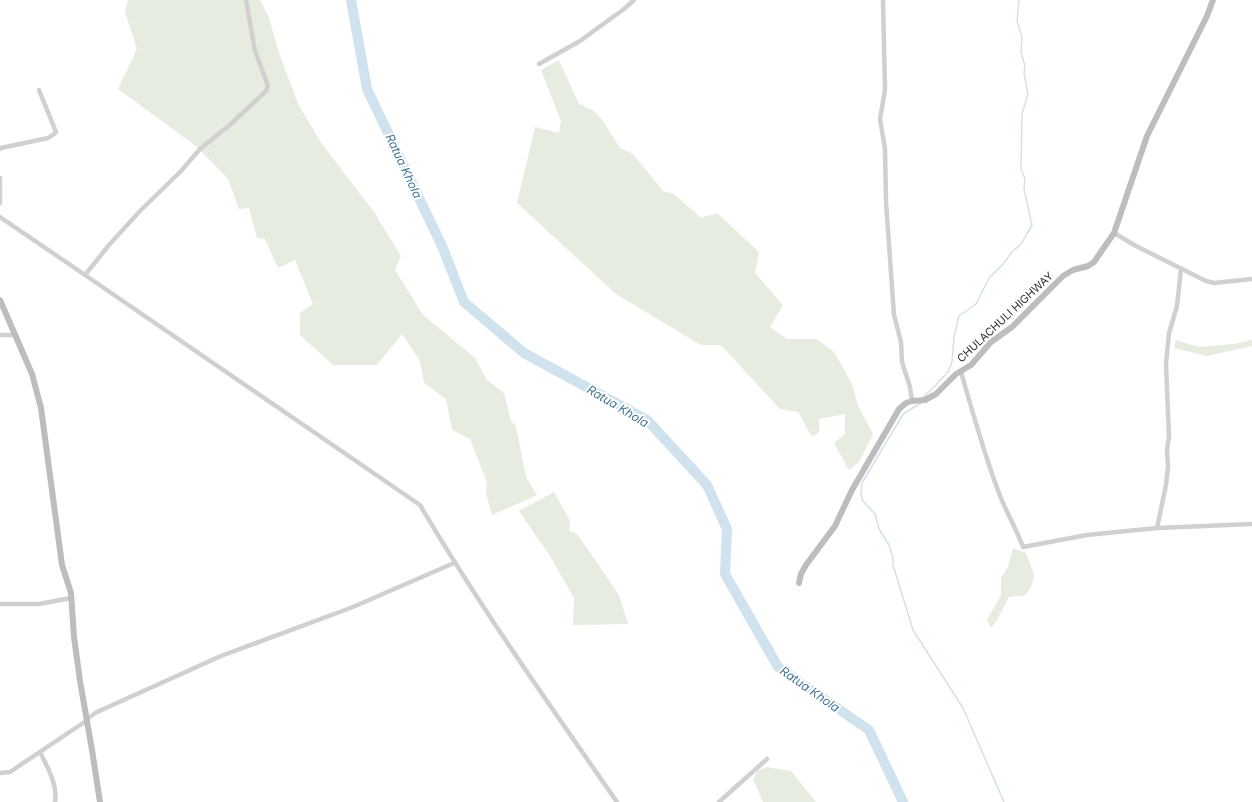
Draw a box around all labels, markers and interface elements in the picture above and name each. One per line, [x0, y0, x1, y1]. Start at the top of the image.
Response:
water label: Ratua Khola [383, 131, 425, 201]
street label: CHULACHULI HIGHWAY [954, 268, 1056, 365]
water label: Ratua Khola [584, 382, 652, 430]
water label: Ratua Khola [777, 663, 843, 715]

